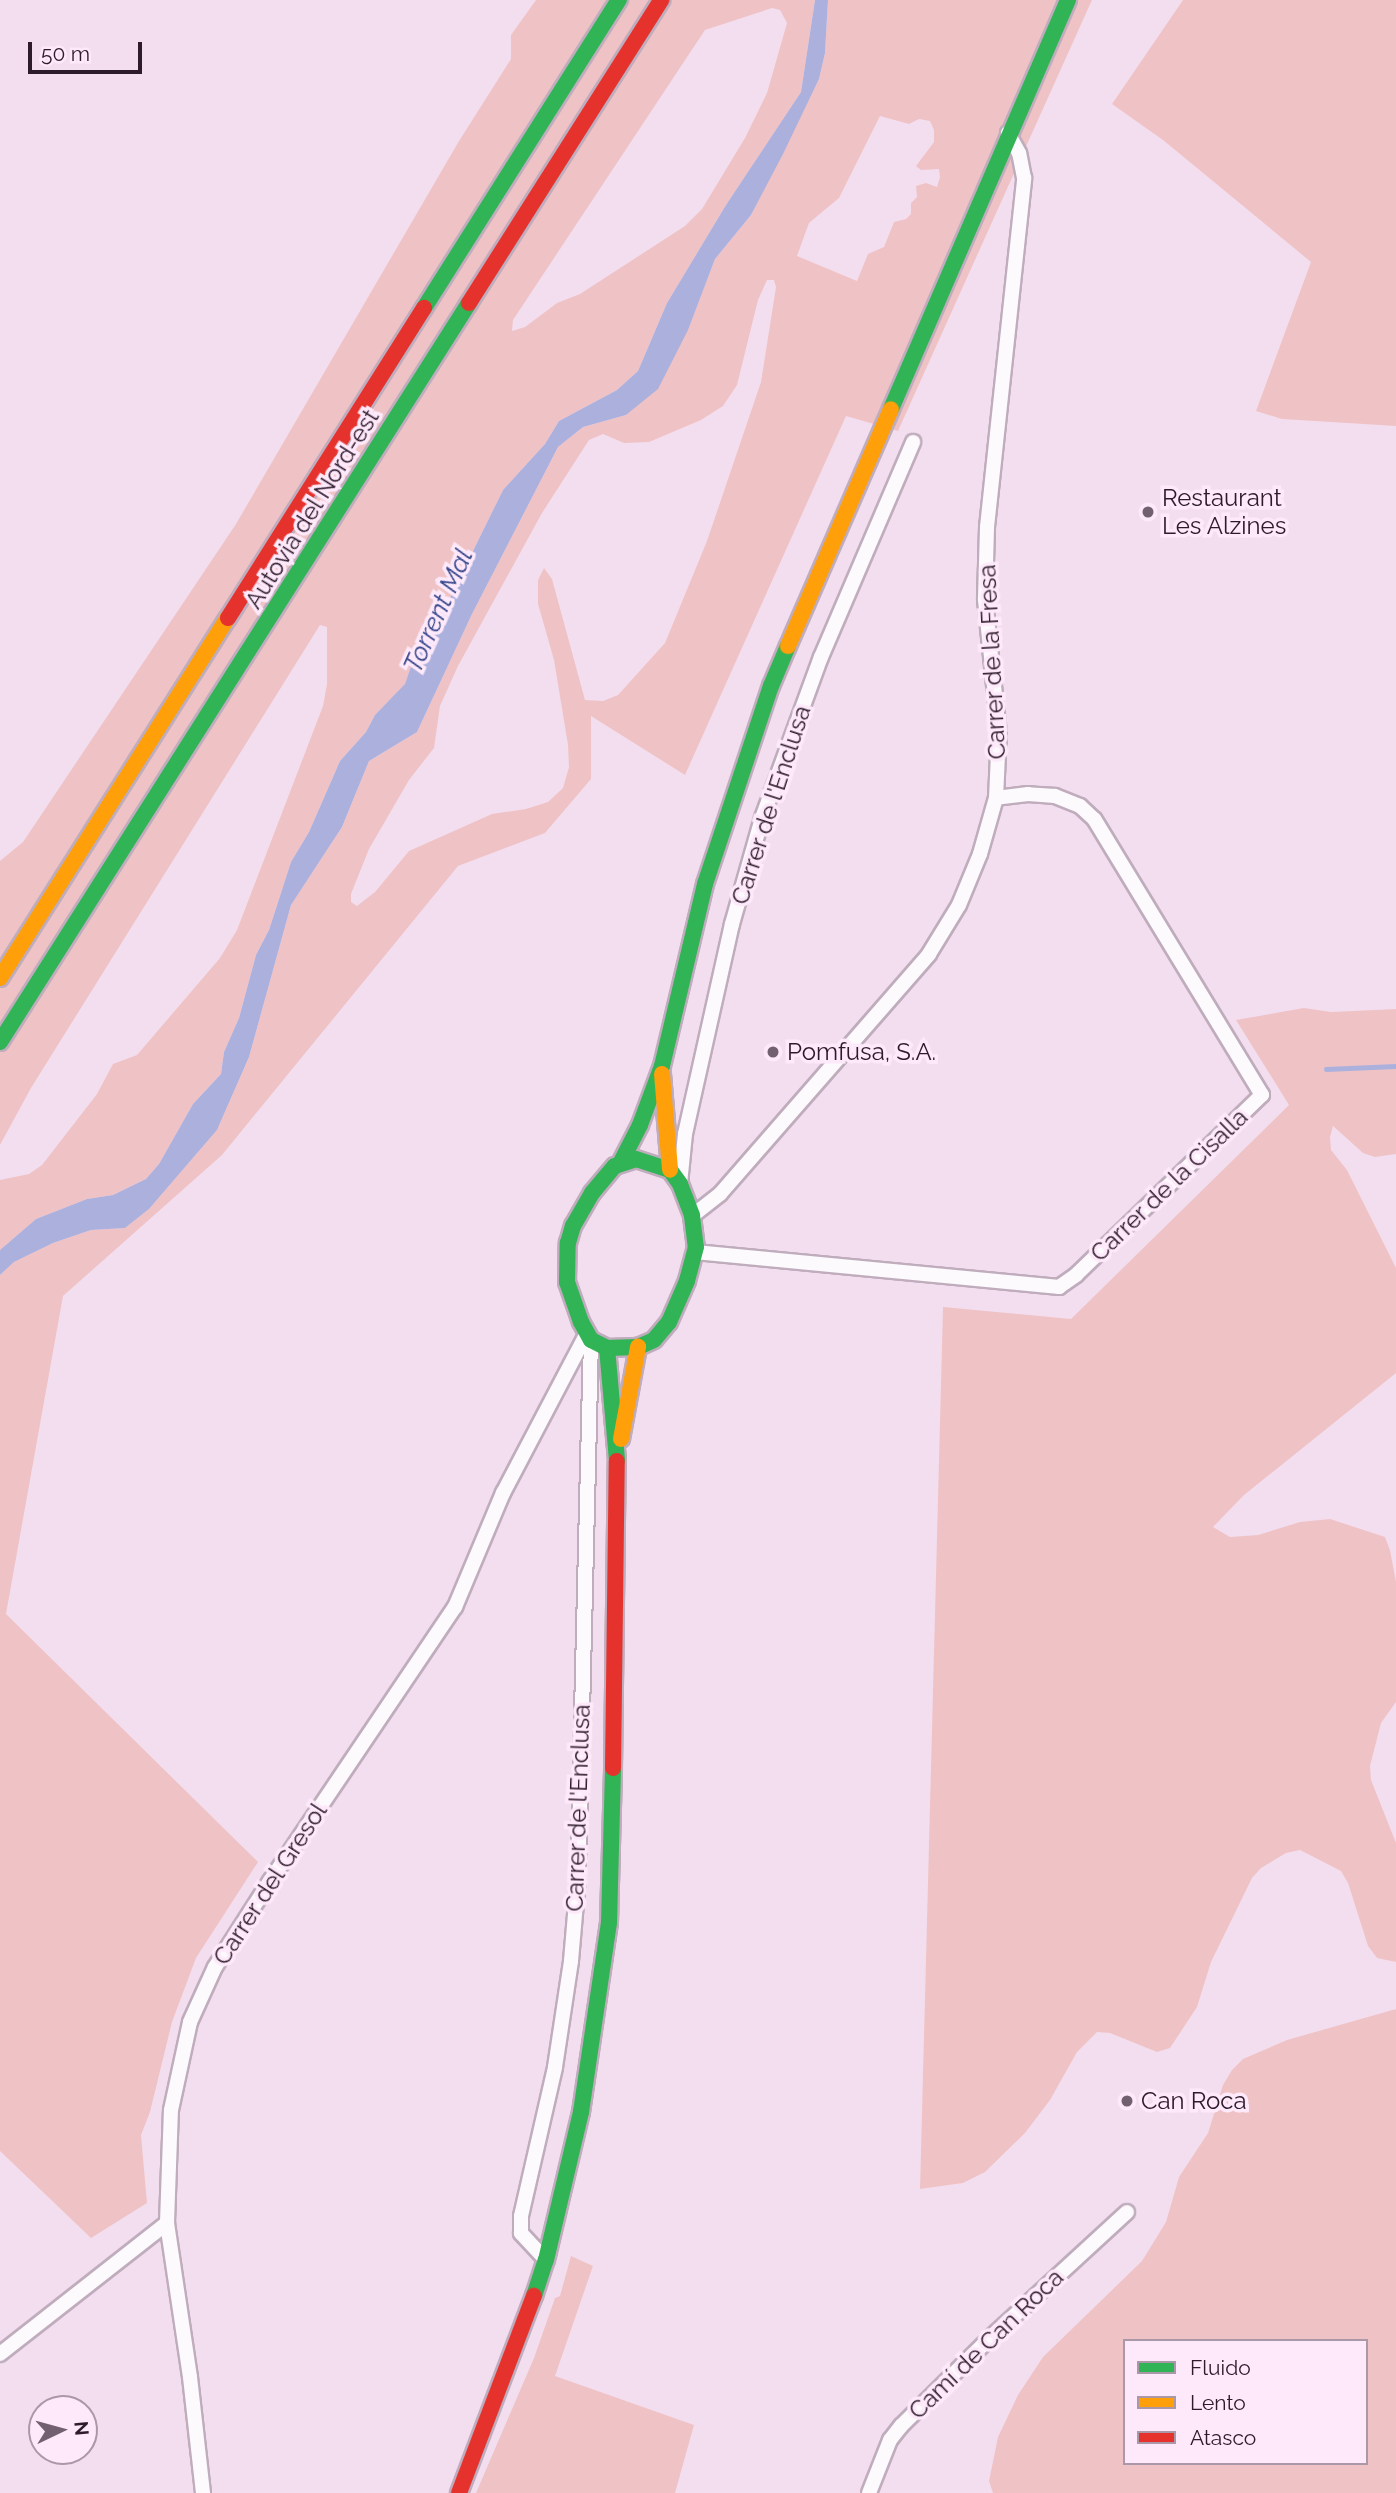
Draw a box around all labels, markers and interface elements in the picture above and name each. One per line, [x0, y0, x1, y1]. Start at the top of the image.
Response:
scale bar [32, 28, 145, 72]
text: 50 m [41, 41, 90, 66]
street label: Autovia del Nord-est [239, 404, 385, 614]
place label: Restaurant Les Alzines [1162, 484, 1287, 540]
marker: Restaurant Les Alzines [1140, 504, 1156, 520]
water label: Torrent Mal [398, 544, 480, 678]
street label: Carrer de la Fresa [973, 564, 1011, 760]
street label: Carrer de l'Enclusa [725, 702, 817, 908]
place label: Pomfusa, S.A. [787, 1038, 936, 1066]
marker: Pomfusa, S.A. [765, 1044, 781, 1060]
street label: Carrer de la Cisalla [1084, 1102, 1254, 1268]
street label: Carrer de l'Enclusa [560, 1704, 596, 1912]
street label: Carrer del Gresol [207, 1797, 333, 1971]
place label: Can Roca [1141, 2087, 1246, 2115]
marker: Can Roca [1119, 2093, 1135, 2109]
street label: Camí de Can Roca [903, 2263, 1069, 2425]
legend [1123, 2339, 1368, 2465]
text: Fluido [1190, 2355, 1251, 2380]
text: Lento [1190, 2390, 1246, 2415]
north arrow [28, 2395, 98, 2465]
text: N [70, 2420, 94, 2437]
text: Atasco [1190, 2425, 1256, 2450]

